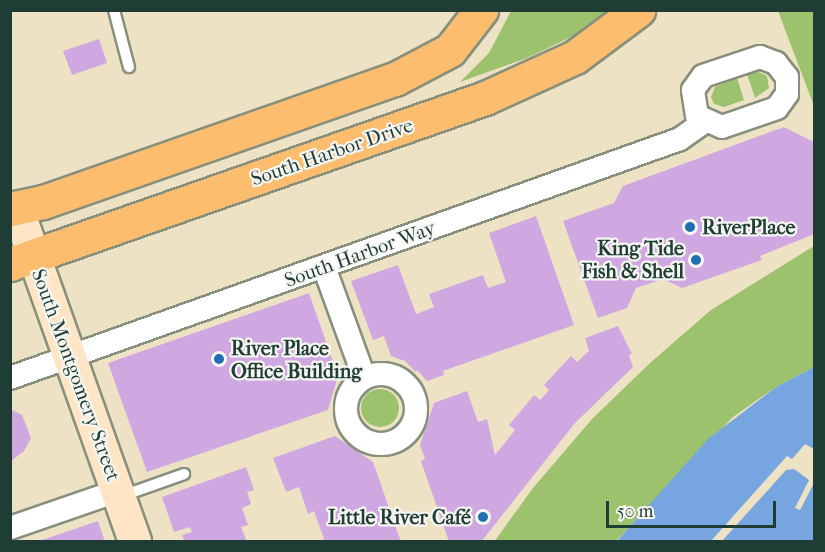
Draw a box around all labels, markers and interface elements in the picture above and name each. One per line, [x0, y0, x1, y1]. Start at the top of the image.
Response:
street label: South Harbor Drive [248, 113, 416, 191]
place label: RiverPlace [702, 215, 795, 239]
street label: South Harbor Way [281, 216, 439, 292]
marker: RiverPlace [683, 220, 697, 234]
place label: King Tide Fish & Shell [581, 237, 684, 284]
marker: King Tide Fish & Shell [689, 253, 703, 267]
street label: South Montgomery Street [26, 266, 126, 484]
place label: River Place Office Building [231, 336, 362, 383]
marker: River Place Office Building [212, 352, 226, 366]
scale bar [609, 489, 778, 527]
text: 50 m [617, 501, 653, 522]
place label: Little River Café [328, 505, 471, 529]
marker: Little River Café [476, 510, 490, 524]

